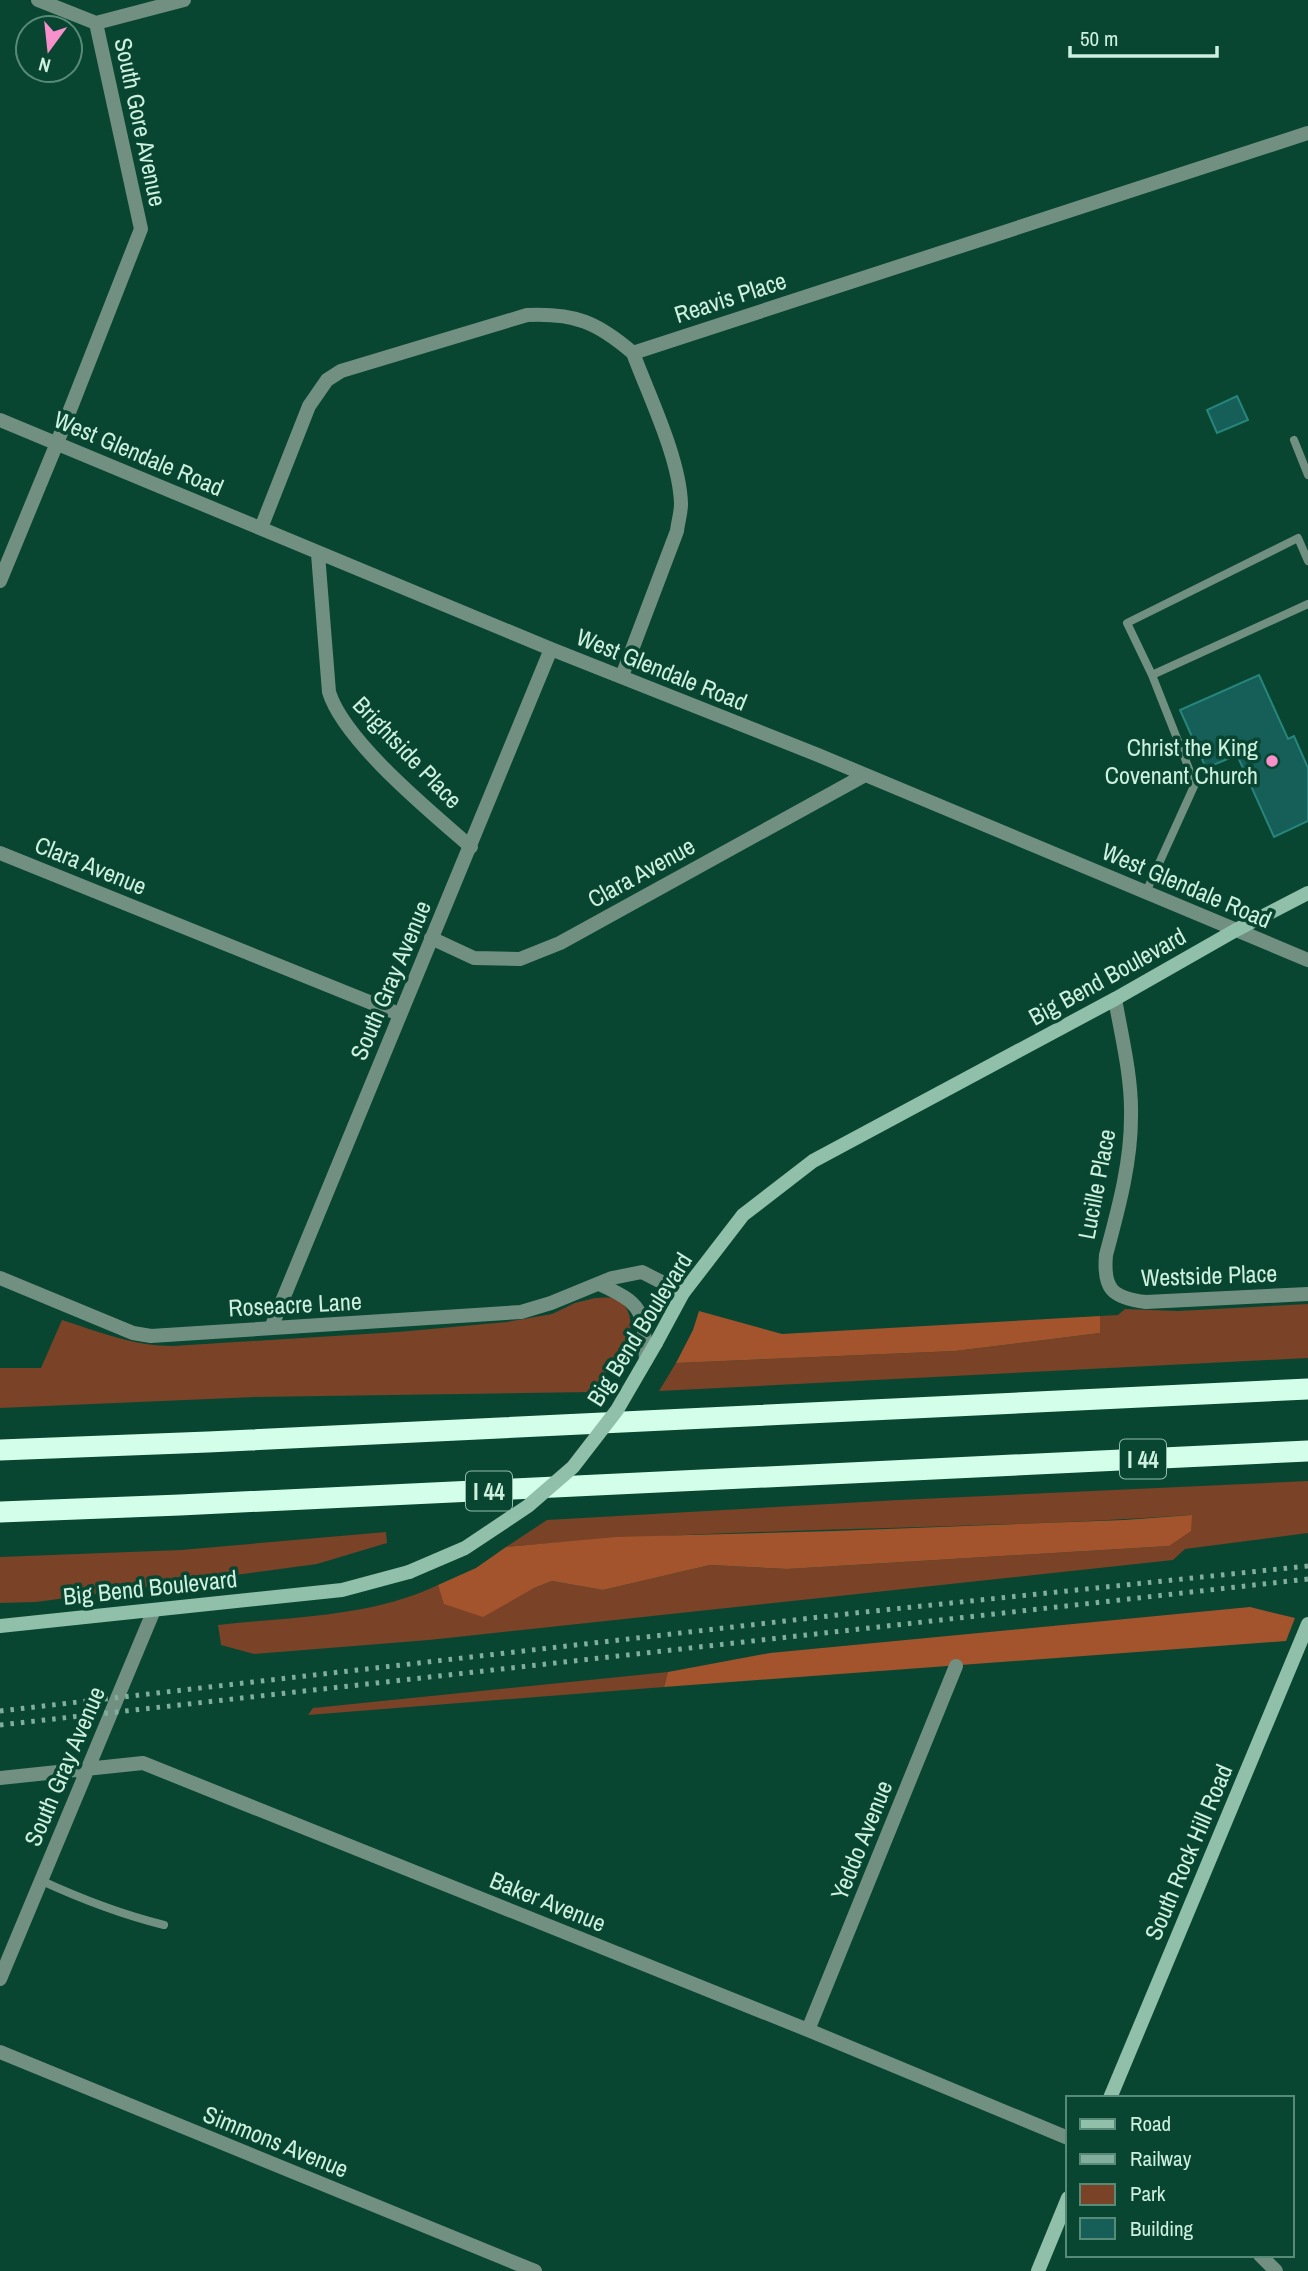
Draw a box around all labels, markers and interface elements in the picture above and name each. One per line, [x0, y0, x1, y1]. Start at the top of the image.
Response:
north arrow [14, 14, 84, 84]
scale bar [1070, 14, 1217, 58]
text: 50 m [1080, 24, 1118, 53]
street label: South Gore Avenue [108, 35, 174, 209]
text: N [36, 51, 53, 79]
street label: Reavis Place [670, 264, 790, 330]
street label: West Glendale Road [49, 403, 229, 503]
street label: West Glendale Road [572, 620, 752, 718]
street label: Brightside Place [346, 689, 470, 815]
place label: Christ the King Covenant Church [1105, 731, 1258, 791]
marker: Christ the King Covenant Church [1264, 753, 1280, 769]
street label: Clara Avenue [30, 828, 152, 902]
street label: Clara Avenue [582, 829, 700, 915]
street label: West Glendale Road [1097, 835, 1277, 935]
street label: South Gray Avenue [342, 895, 438, 1065]
street label: Big Bend Boulevard [1023, 920, 1191, 1032]
street label: Lucille Place [1070, 1126, 1122, 1242]
street label: Big Bend Boulevard [579, 1246, 699, 1412]
street label: Westside Place [1140, 1257, 1278, 1293]
street label: Roseacre Lane [228, 1285, 362, 1323]
road number: I 44 [1120, 1440, 1166, 1478]
road number: I 44 [466, 1472, 512, 1510]
street label: Big Bend Boulevard [61, 1562, 239, 1612]
street label: South Gray Avenue [16, 1681, 112, 1851]
street label: South Rock Hill Road [1137, 1759, 1239, 1945]
street label: Yeddo Avenue [823, 1776, 899, 1904]
street label: Baker Avenue [485, 1863, 611, 1939]
legend [1066, 2096, 1294, 2257]
street label: Simmons Avenue [199, 2097, 353, 2185]
text: Road [1130, 2109, 1171, 2138]
text: Railway [1130, 2144, 1192, 2173]
text: Park [1130, 2179, 1166, 2208]
text: Building [1130, 2214, 1194, 2243]

